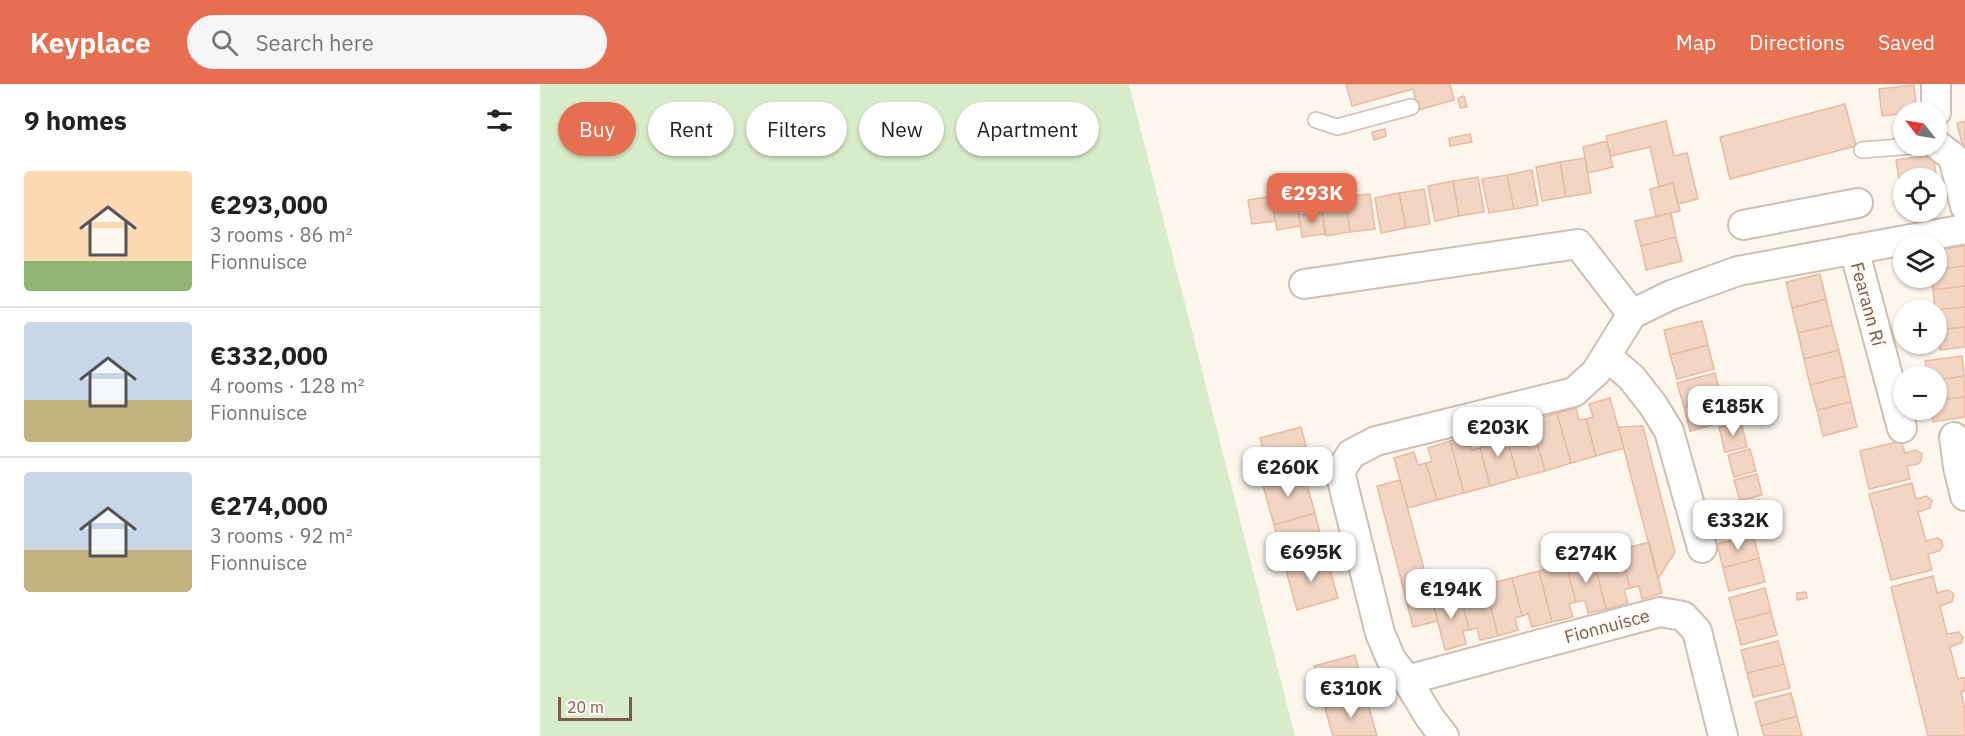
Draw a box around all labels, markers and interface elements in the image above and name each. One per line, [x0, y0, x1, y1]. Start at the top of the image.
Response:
search box [187, 15, 607, 69]
text: Keyplace [30, 24, 151, 61]
icon: search [208, 26, 241, 59]
text: Search here [256, 28, 374, 57]
text: Map [1676, 28, 1716, 56]
text: Directions [1749, 28, 1845, 56]
text: Saved [1878, 28, 1935, 56]
chip: Buy [558, 102, 636, 156]
chip: Rent [648, 102, 734, 156]
chip: Filters [746, 102, 847, 156]
chip: New [859, 102, 944, 156]
chip: Apartment [956, 102, 1099, 156]
north arrow [1893, 102, 1947, 156]
map controls [1893, 102, 1947, 420]
text: 9 homes [24, 103, 127, 137]
icon: filters [483, 104, 516, 137]
button: locate [1893, 168, 1947, 222]
pin: €293K [1270, 173, 1354, 224]
text: €293K [1281, 179, 1343, 206]
text: €293,000 [210, 187, 328, 221]
icon: home [72, 195, 144, 267]
text: 3 rooms · 86 m² [210, 221, 353, 248]
button: layers [1893, 234, 1947, 288]
text: Fionnuisce [210, 248, 307, 275]
street label: Fearann Rí [1846, 260, 1890, 349]
button: + [1893, 300, 1947, 354]
text: €332,000 [210, 338, 328, 372]
icon: home [72, 346, 144, 418]
button: − [1893, 366, 1947, 420]
text: 4 rooms · 128 m² [210, 372, 365, 399]
pin: €185K [1691, 386, 1775, 437]
text: €185K [1702, 392, 1764, 419]
text: Fionnuisce [210, 399, 307, 426]
pin: €203K [1456, 407, 1540, 458]
text: €203K [1467, 413, 1529, 440]
pin: €260K [1246, 447, 1330, 498]
text: €260K [1257, 453, 1319, 480]
text: €274,000 [210, 488, 328, 522]
icon: home [72, 496, 144, 568]
pin: €332K [1696, 500, 1780, 551]
text: €332K [1707, 506, 1769, 533]
text: 3 rooms · 92 m² [210, 522, 353, 549]
pin: €695K [1269, 532, 1353, 583]
pin: €274K [1544, 533, 1628, 584]
text: €695K [1280, 538, 1342, 565]
text: €274K [1555, 539, 1617, 566]
text: Fionnuisce [210, 549, 307, 576]
pin: €194K [1409, 569, 1493, 620]
text: €194K [1420, 575, 1482, 602]
street label: Fionnuisce [1562, 604, 1652, 648]
pin: €310K [1309, 668, 1393, 719]
text: €310K [1320, 674, 1382, 701]
scale bar [558, 694, 632, 722]
text: 20 m [567, 697, 604, 717]

